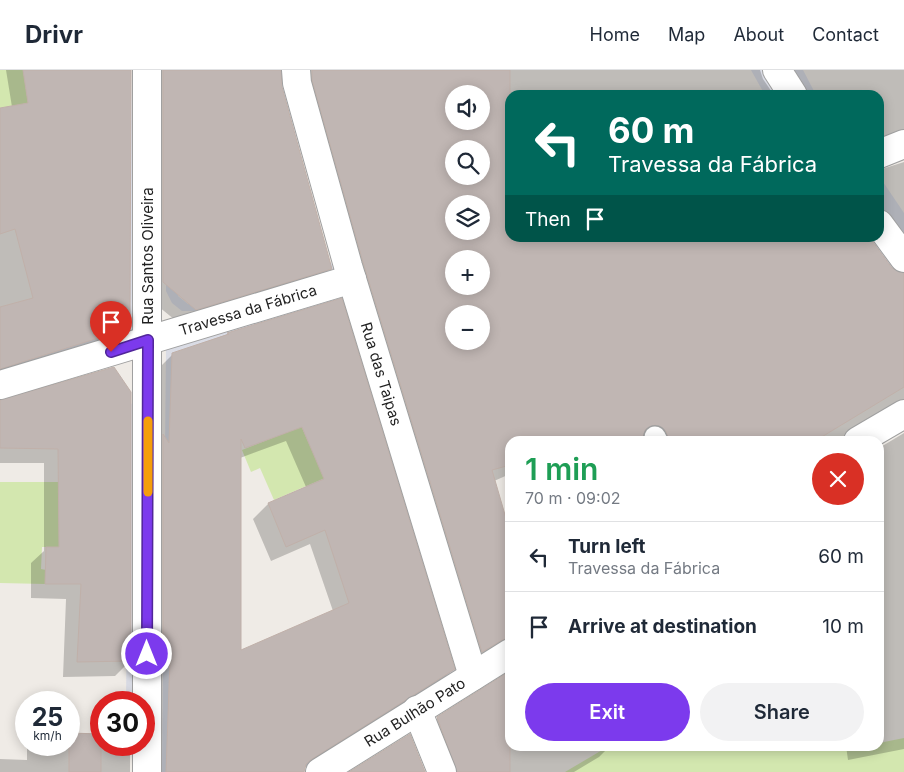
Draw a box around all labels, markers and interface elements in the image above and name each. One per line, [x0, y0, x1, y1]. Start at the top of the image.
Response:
text: Drivr [25, 20, 83, 49]
text: Home [590, 24, 640, 45]
text: Map [668, 24, 705, 45]
text: About [733, 24, 784, 45]
text: Contact [812, 24, 879, 45]
map controls [445, 85, 490, 350]
button: sound [445, 85, 490, 130]
text: 60 m [608, 109, 695, 151]
icon: left [525, 110, 590, 175]
button: search [445, 140, 490, 185]
text: Travessa da Fábrica [608, 151, 817, 177]
street label: Rua Santos Oliveira [138, 187, 157, 325]
button: layers [445, 195, 490, 240]
icon: arrive [581, 205, 609, 233]
text: Then [525, 208, 571, 231]
button: + [445, 250, 490, 295]
street label: Travessa da Fábrica [177, 280, 319, 340]
pin [90, 301, 132, 352]
button: − [445, 305, 490, 350]
icon: arrive [97, 308, 125, 336]
street label: Rua das Taipas [357, 320, 406, 428]
text: 1 min [525, 451, 598, 487]
button: close [812, 453, 864, 505]
text: 70 m · 09:02 [525, 488, 621, 508]
text: Turn left [568, 535, 646, 558]
icon: left [525, 543, 553, 571]
text: 60 m [818, 545, 864, 568]
text: Travessa da Fábrica [568, 558, 720, 578]
icon: arrive [525, 613, 553, 641]
text: Arrive at destination [568, 615, 757, 638]
text: 10 m [822, 615, 864, 638]
position arrow [120, 627, 172, 679]
street label: Rua Bulhão Pato [361, 673, 469, 751]
button: Exit [525, 683, 690, 741]
button: Share [700, 683, 864, 741]
speed limit sign: 30 [90, 691, 155, 756]
text: 25 [32, 702, 63, 732]
text: km/h [33, 728, 62, 743]

